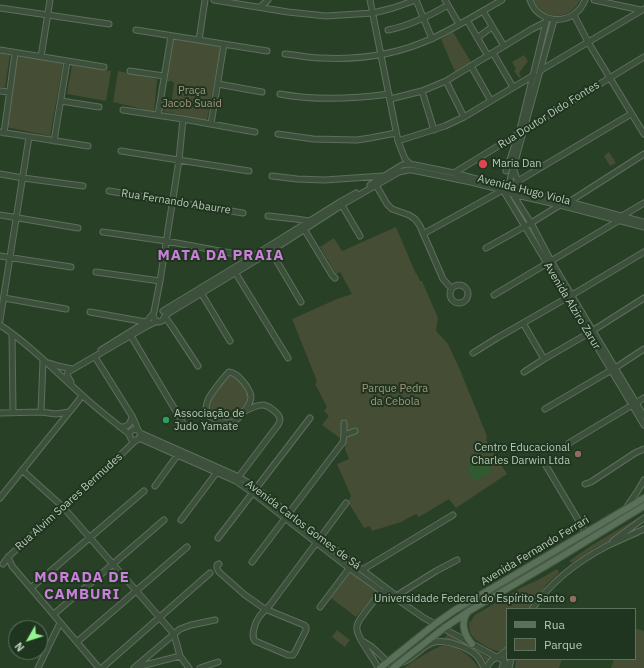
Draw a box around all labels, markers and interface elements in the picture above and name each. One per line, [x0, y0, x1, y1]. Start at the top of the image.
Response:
street label: Rua Doutor Dido Fontes [496, 78, 602, 152]
park label: Praça Jacob Suaid [162, 84, 222, 110]
place label: Maria Dan [492, 157, 542, 171]
marker: Maria Dan [477, 158, 489, 170]
street label: Avenida Hugo Viola [476, 172, 572, 208]
street label: Rua Fernando Abaurre [120, 187, 232, 217]
district label: MATA DA PRAIA [158, 247, 284, 265]
street label: Avenida Alziro Zarur [541, 260, 603, 352]
park label: Parque Pedra da Cebola [362, 382, 428, 408]
place label: Associação de Judo Yamate [174, 407, 245, 433]
marker: Associação de Judo Yamate [161, 415, 171, 425]
place label: Centro Educacional Charles Darwin Ltda [471, 441, 570, 467]
marker: Centro Educacional Charles Darwin Ltda [573, 449, 583, 459]
street label: Rua Alvim Soares Bermudes [13, 450, 125, 554]
street label: Avenida Carlos Gomes de Sá [243, 477, 363, 573]
street label: Avenida Fernando Ferrari [478, 513, 592, 589]
district label: MORADA DE CAMBURI [34, 569, 130, 604]
place label: Universidade Federal do Espírito Santo [374, 592, 565, 606]
marker: Universidade Federal do Espírito Santo [568, 594, 578, 604]
legend [506, 608, 636, 660]
text: Rua [544, 617, 565, 632]
north arrow [8, 620, 48, 660]
text: Parque [544, 637, 582, 652]
text: N [12, 639, 27, 654]

